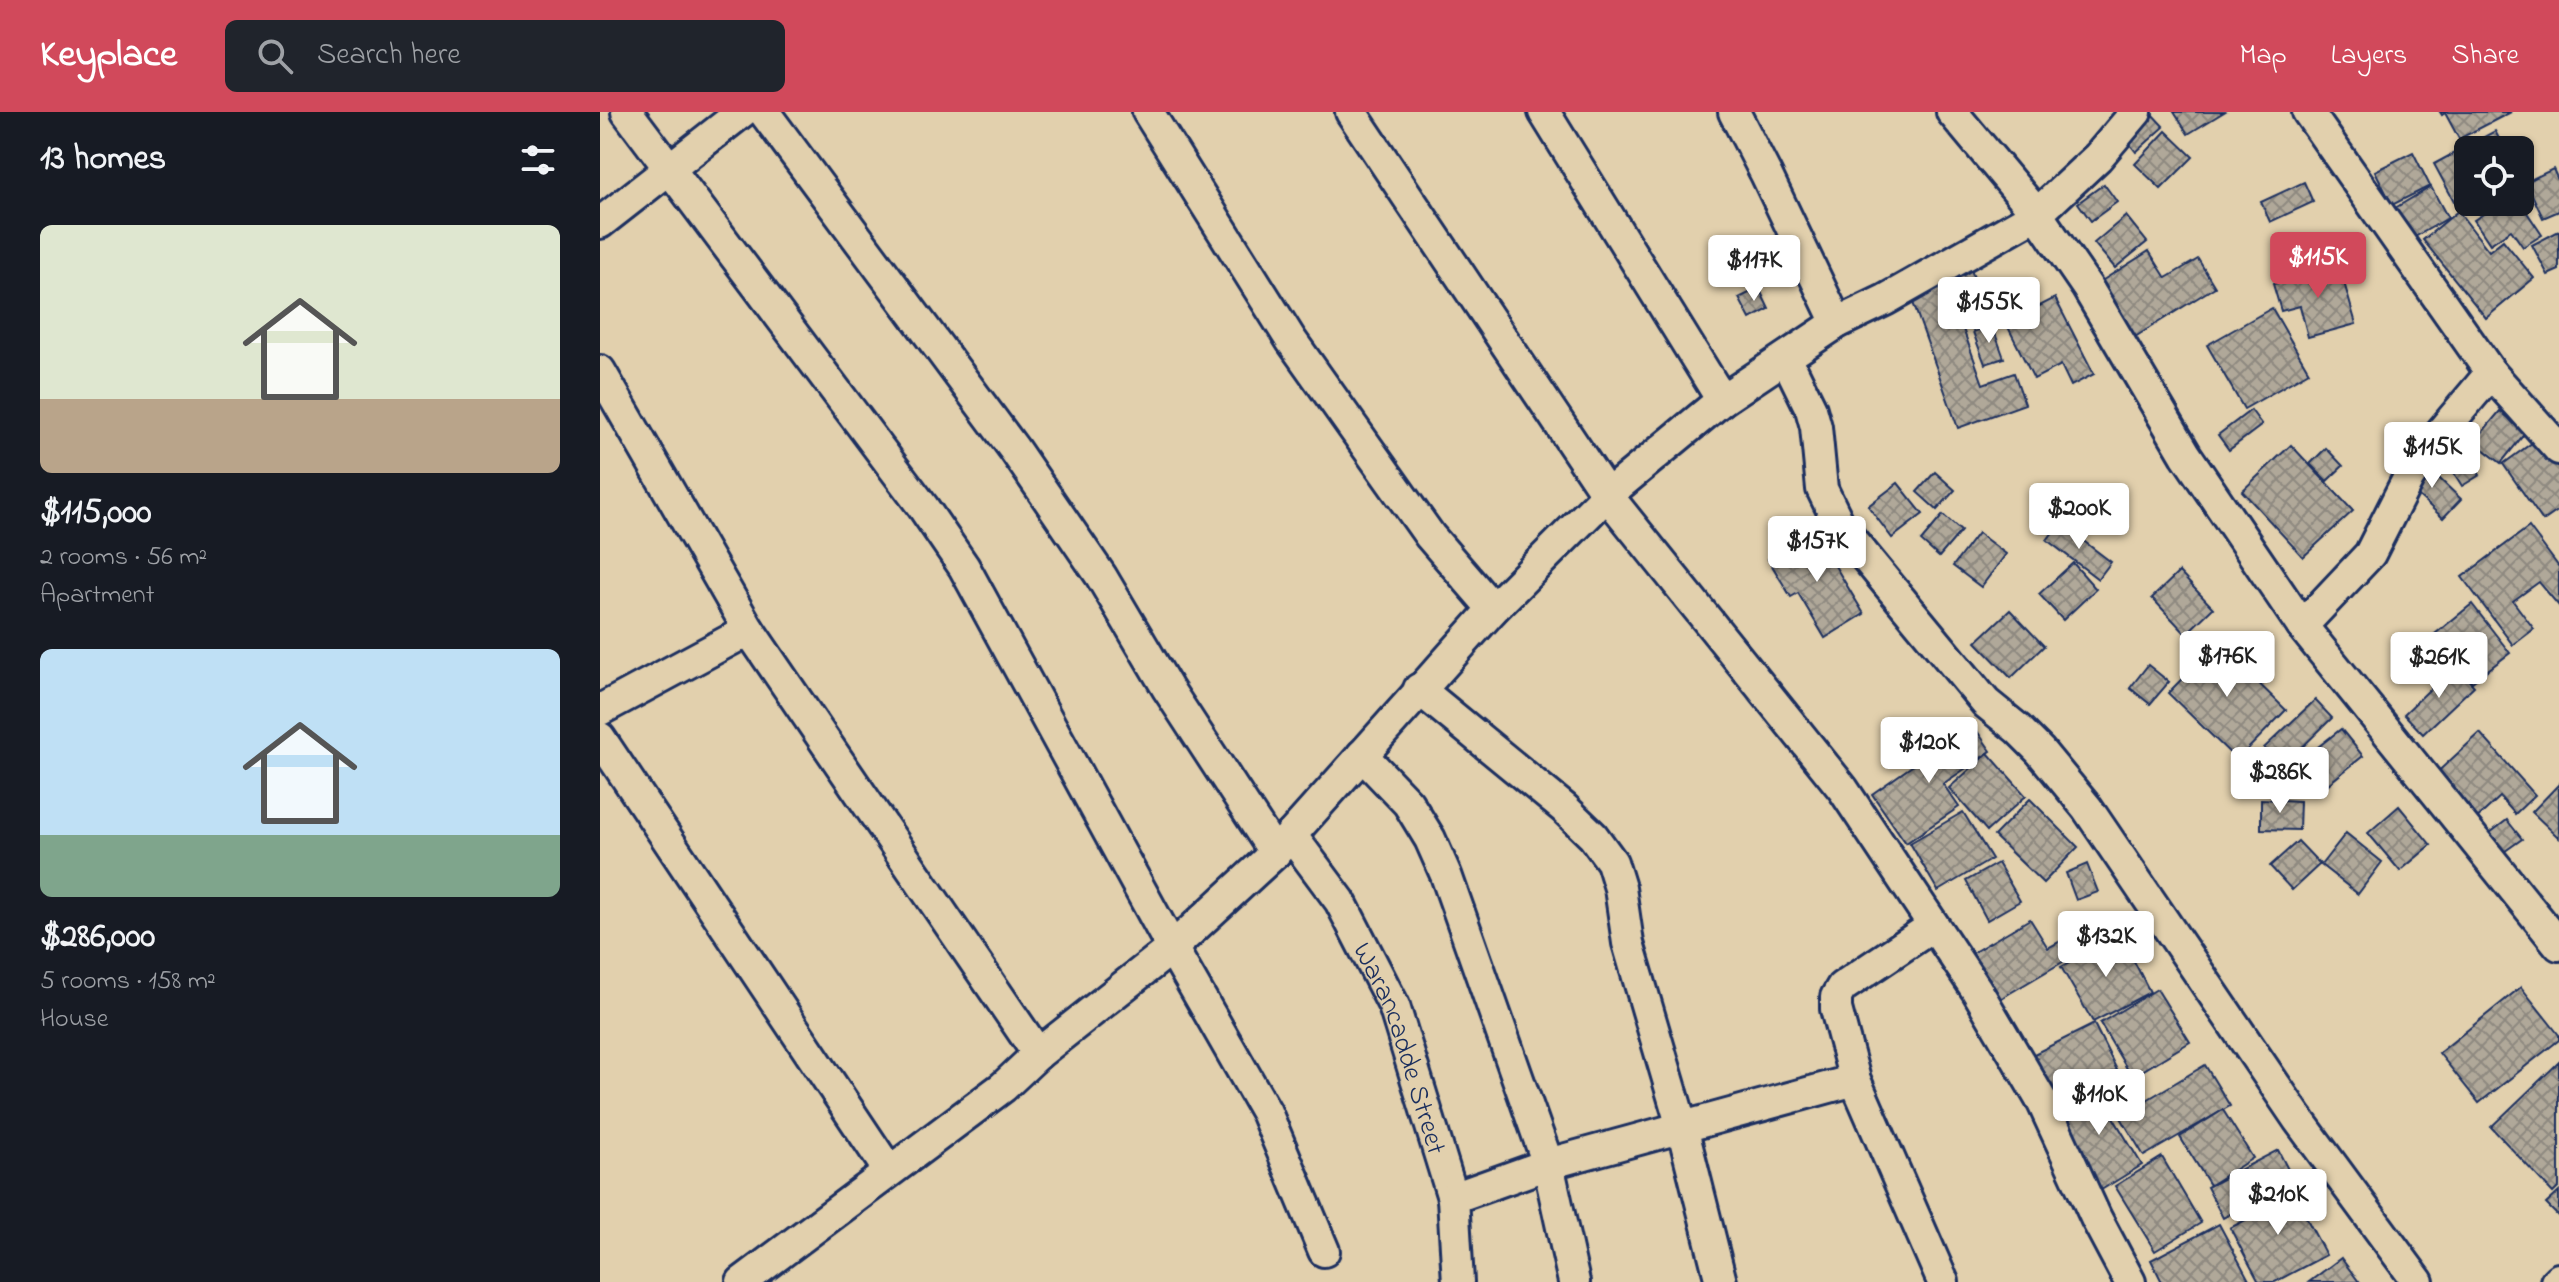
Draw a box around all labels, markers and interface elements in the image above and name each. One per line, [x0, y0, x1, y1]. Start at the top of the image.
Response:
search box [225, 20, 785, 92]
text: Keyplace [40, 28, 177, 84]
icon: search [253, 34, 297, 78]
text: Search here [317, 34, 461, 78]
text: Map [2239, 36, 2287, 77]
text: Layers [2331, 36, 2407, 77]
text: Share [2451, 36, 2519, 77]
text: 13 homes [40, 135, 166, 185]
map controls [2454, 136, 2534, 216]
button: locate [2454, 136, 2534, 216]
icon: filters [516, 138, 560, 182]
pin: $115K [2262, 232, 2374, 300]
pin: $117K [1698, 235, 1810, 303]
text: $115K [2288, 239, 2348, 277]
text: $117K [1726, 242, 1782, 280]
icon: home [228, 277, 372, 421]
pin: $155K [1933, 277, 2045, 345]
text: $155K [1956, 284, 2022, 322]
pin: $115K [2376, 422, 2488, 490]
text: $115K [2402, 429, 2462, 467]
pin: $200K [2023, 483, 2135, 551]
text: $115,000 [40, 489, 152, 539]
text: $200K [2047, 490, 2111, 528]
pin: $157K [1761, 516, 1873, 584]
text: $157K [1786, 523, 1848, 561]
text: 2 rooms · 56 m² [40, 539, 207, 577]
text: Apartment [40, 577, 154, 615]
pin: $176K [2171, 631, 2283, 699]
pin: $261K [2383, 632, 2495, 700]
text: $176K [2198, 638, 2256, 676]
text: $261K [2409, 639, 2469, 677]
icon: home [228, 701, 372, 845]
pin: $120K [1873, 717, 1985, 785]
text: $120K [1899, 724, 1959, 762]
pin: $286K [2224, 747, 2336, 815]
text: $286K [2249, 754, 2311, 792]
pin: $132K [2050, 911, 2162, 979]
text: $286,000 [40, 913, 155, 963]
text: $132K [2076, 918, 2136, 956]
street label: Warancadde Street [1341, 936, 1455, 1160]
text: 5 rooms · 158 m² [40, 963, 216, 1001]
text: House [40, 1001, 108, 1039]
pin: $110K [2043, 1069, 2155, 1137]
text: $110K [2071, 1076, 2127, 1114]
pin: $210K [2222, 1169, 2334, 1237]
text: $210K [2248, 1176, 2308, 1214]

